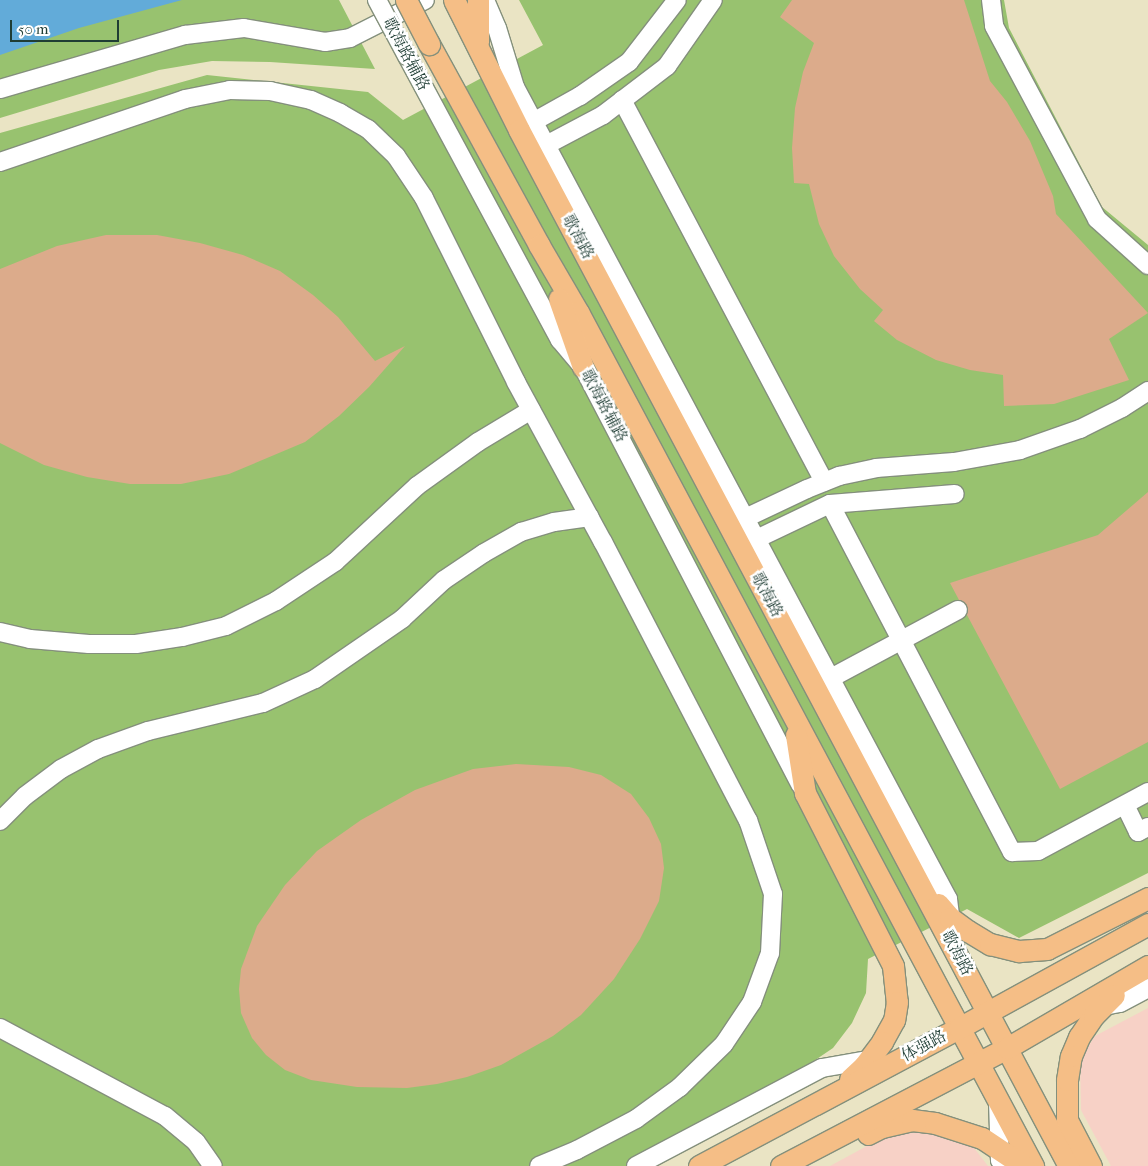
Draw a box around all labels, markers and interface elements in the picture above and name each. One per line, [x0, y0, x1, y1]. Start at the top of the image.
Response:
scale bar [12, 10, 121, 42]
street label: 歌海路辅路 [379, 14, 433, 94]
text: 50 m [18, 20, 48, 38]
street label: 歌海路 [558, 211, 598, 263]
street label: 歌海路辅路 [577, 366, 631, 446]
street label: 歌海路 [747, 569, 787, 621]
street label: 歌海路 [937, 927, 977, 979]
street label: 体强路 [898, 1026, 950, 1066]

